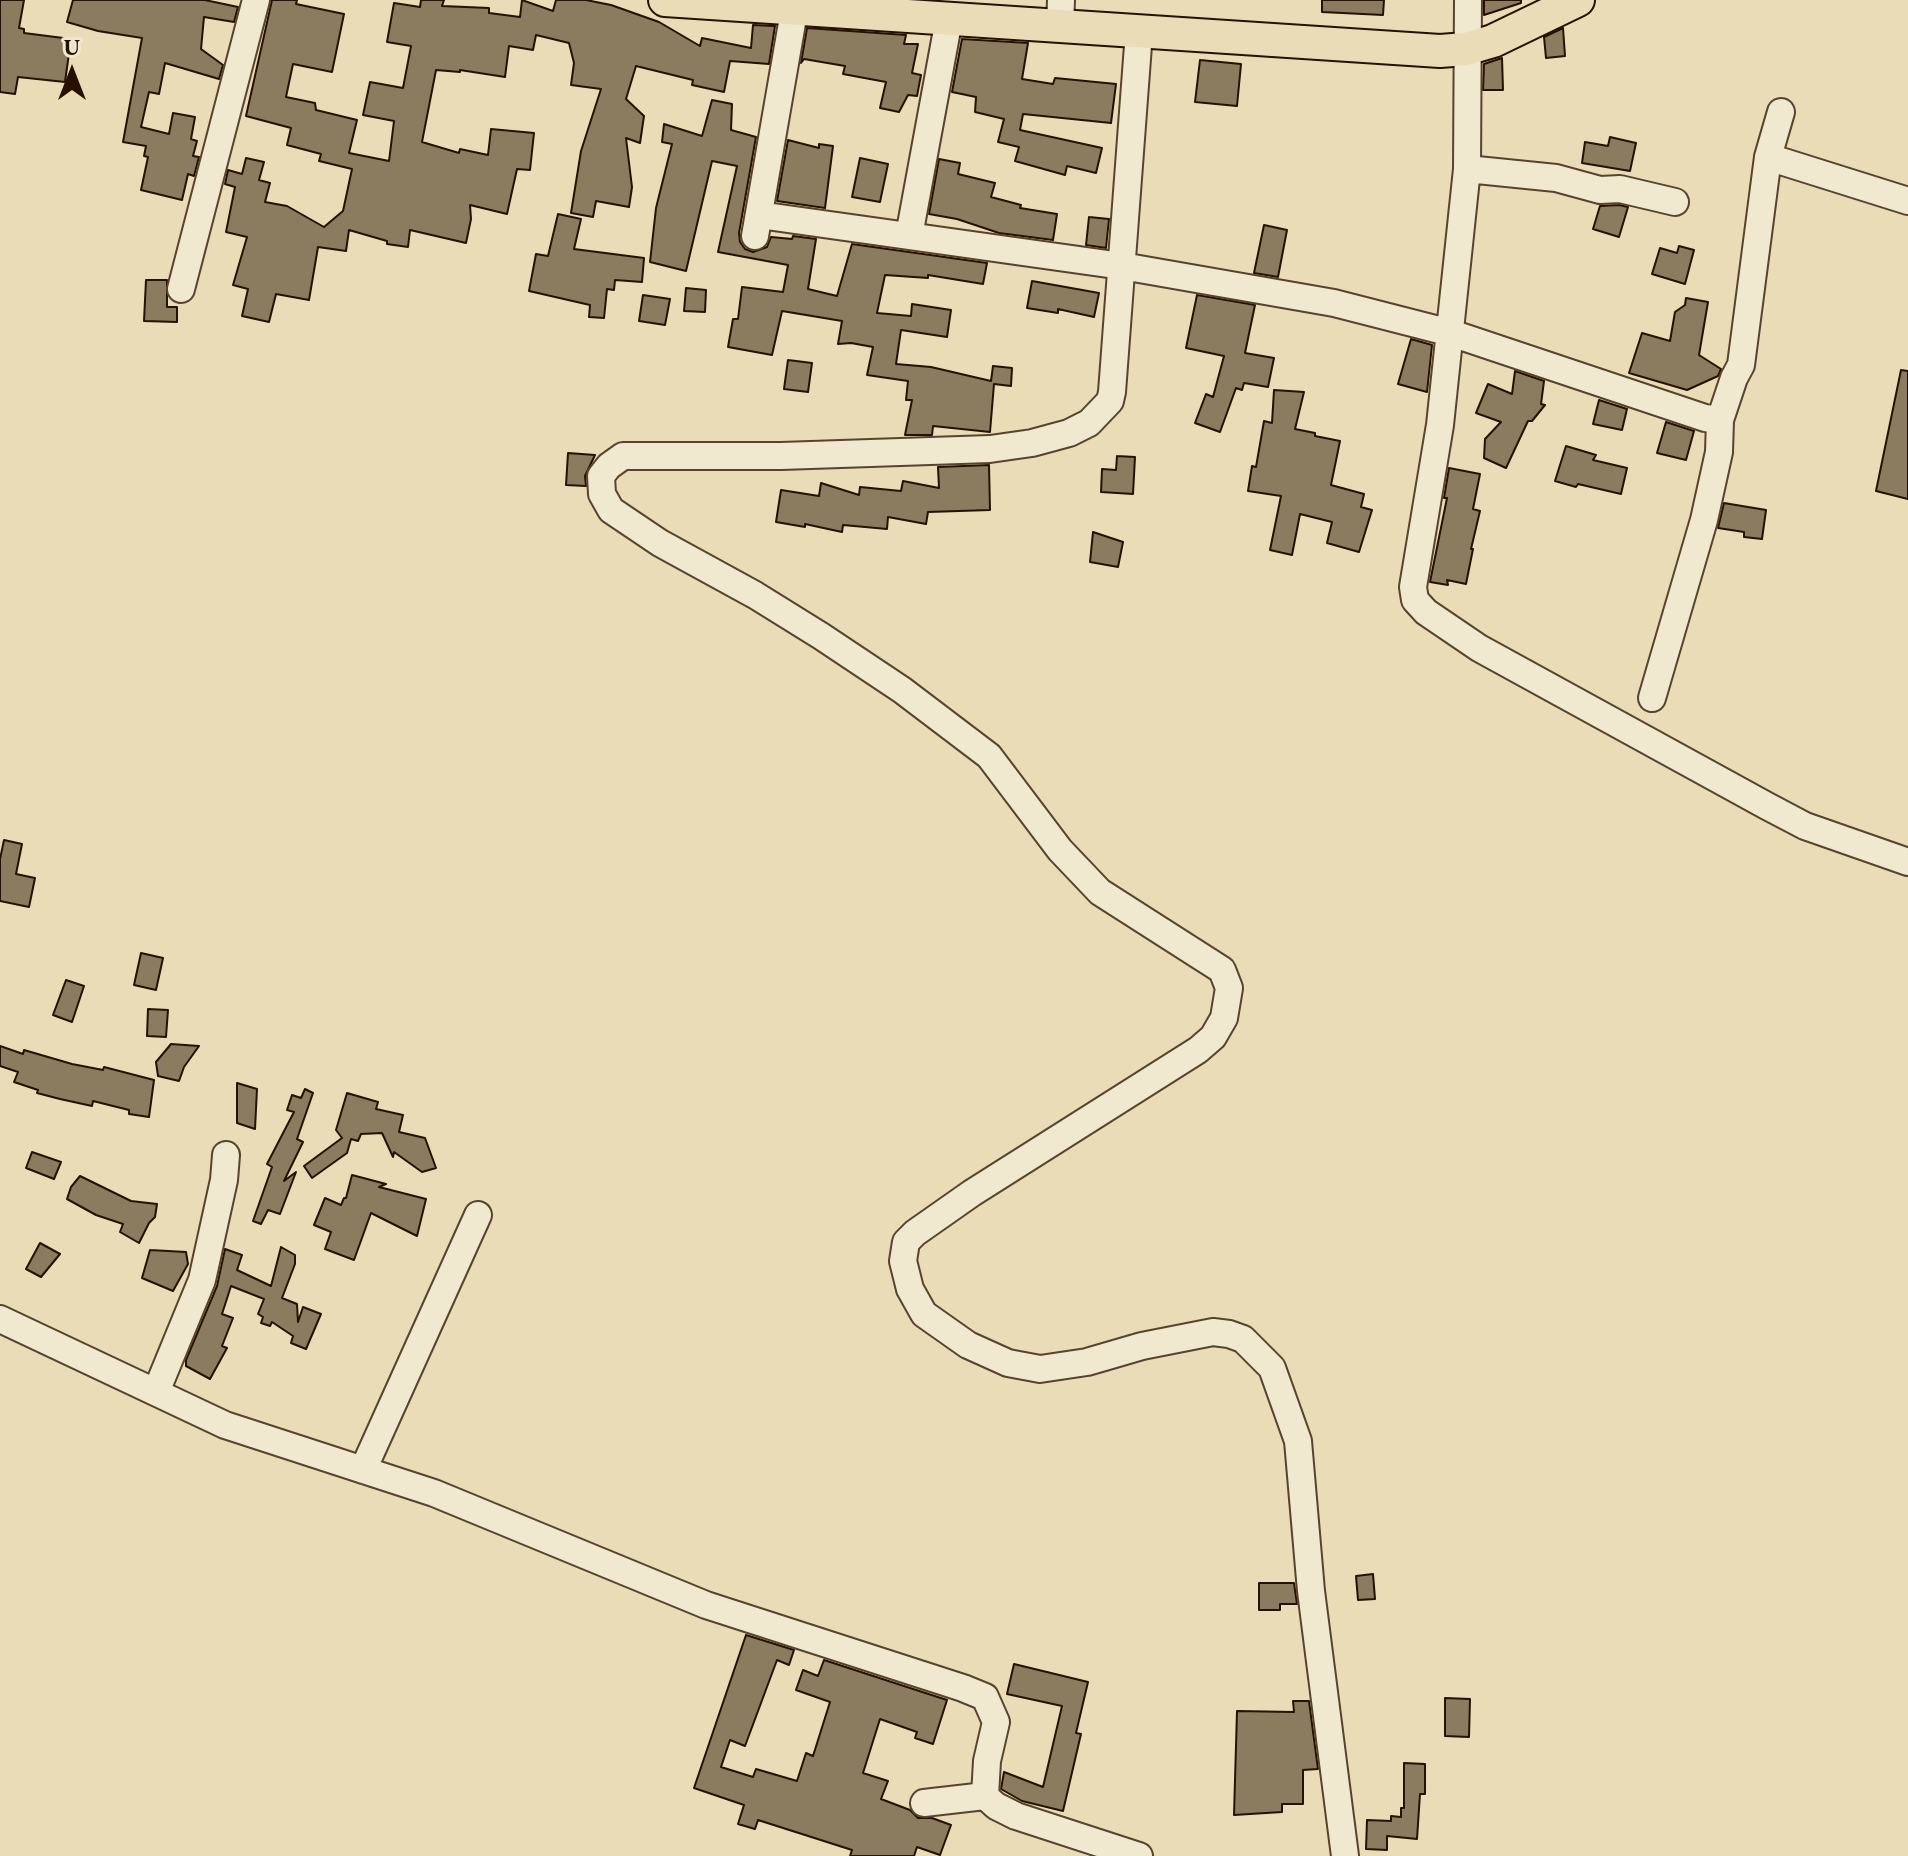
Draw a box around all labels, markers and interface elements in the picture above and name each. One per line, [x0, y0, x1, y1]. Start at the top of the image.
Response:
north arrow [32, 32, 112, 112]
text: U [64, 33, 80, 62]

